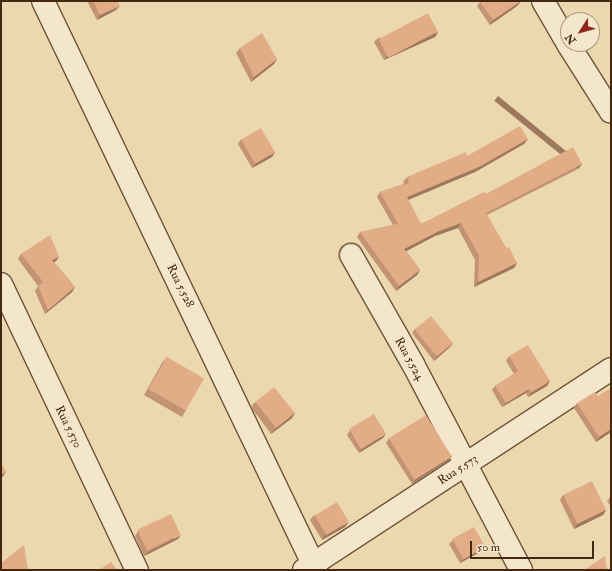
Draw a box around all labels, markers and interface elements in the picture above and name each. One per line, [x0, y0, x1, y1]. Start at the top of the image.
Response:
north arrow [560, 12, 600, 52]
text: N [563, 31, 579, 47]
street label: Rua 5.528 [163, 262, 197, 310]
street label: Rua 5.524 [391, 335, 427, 383]
street label: Rua 5.530 [52, 403, 84, 451]
street label: Rua 5.573 [435, 452, 481, 488]
scale bar [472, 533, 596, 559]
text: 50 m [477, 540, 500, 555]

